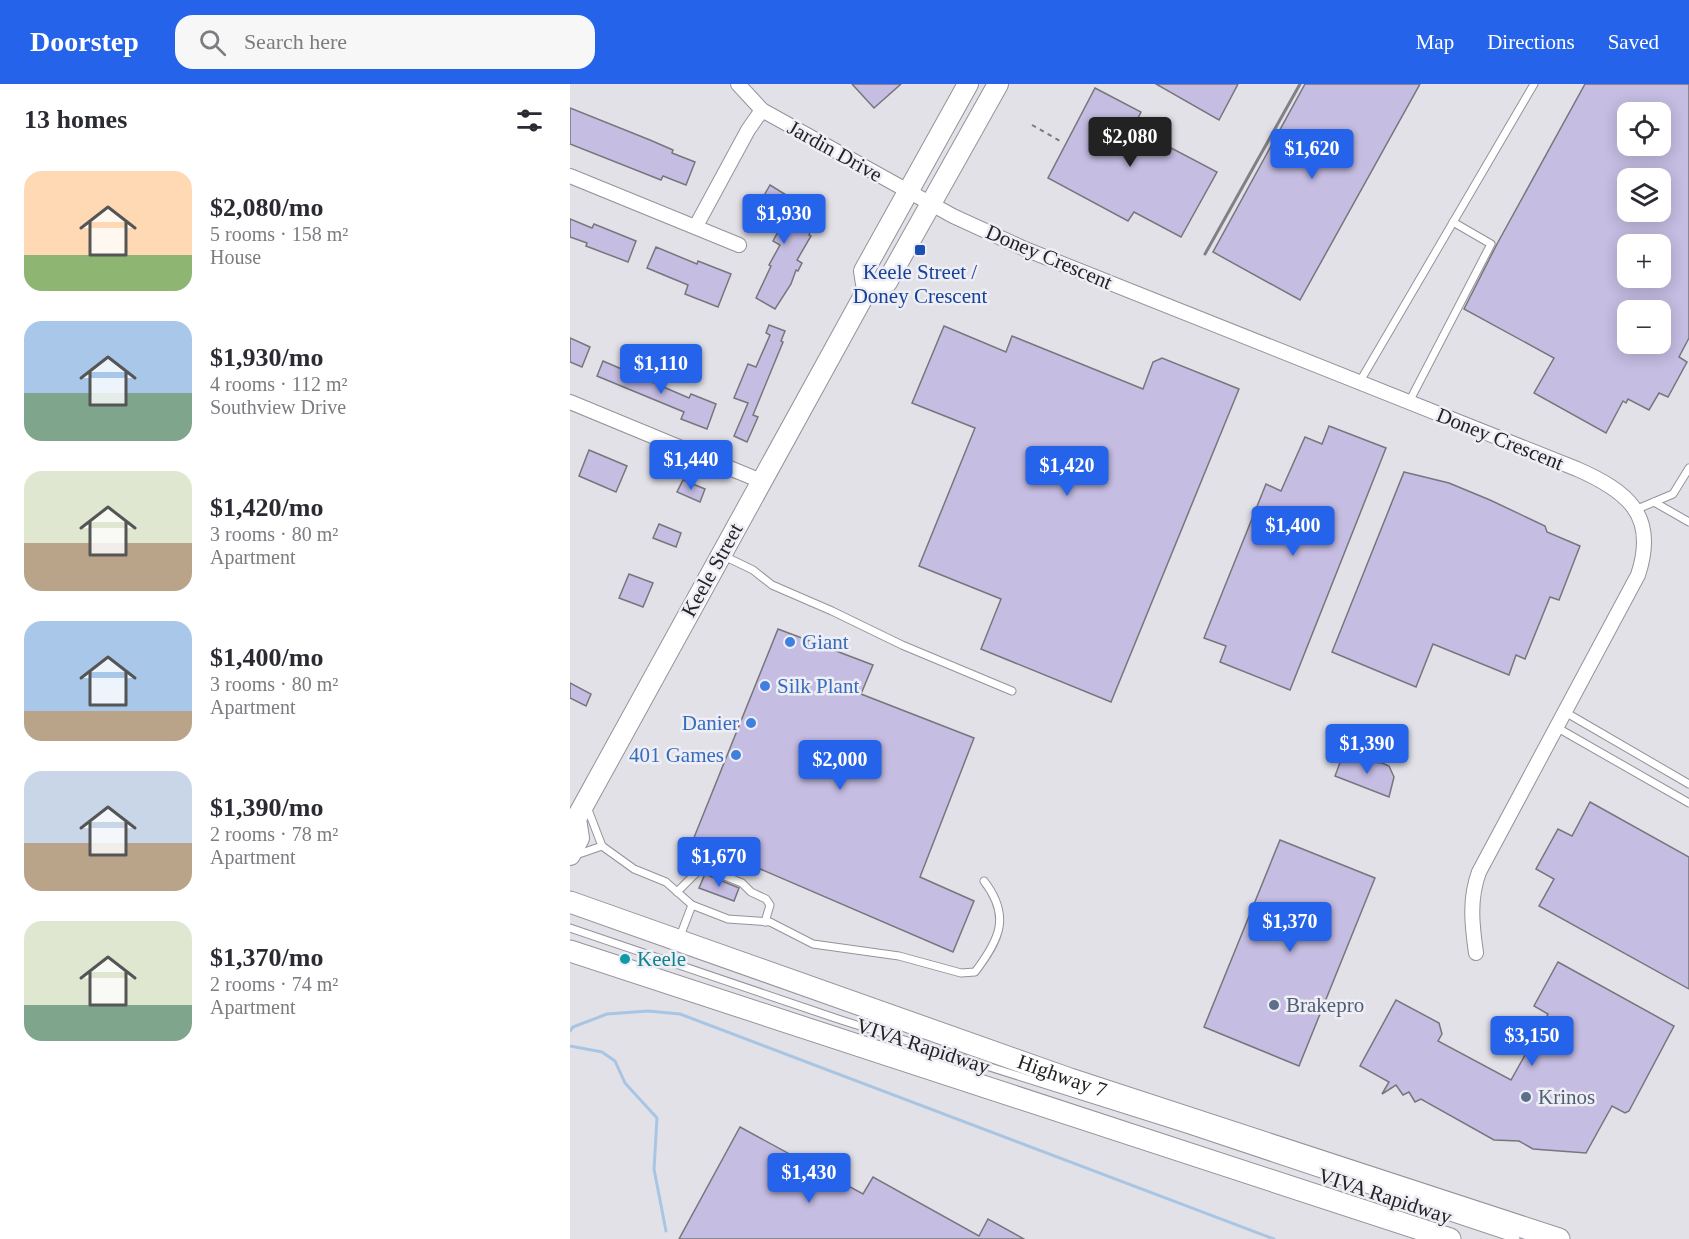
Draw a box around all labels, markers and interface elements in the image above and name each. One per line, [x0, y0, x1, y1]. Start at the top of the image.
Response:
search box [175, 15, 595, 69]
text: Doorstep [30, 26, 139, 57]
icon: search [196, 26, 229, 59]
text: Search here [244, 29, 347, 54]
text: Map [1416, 30, 1454, 54]
text: Directions [1487, 30, 1575, 54]
text: Saved [1608, 30, 1659, 54]
map controls [1617, 102, 1671, 354]
button: locate [1617, 102, 1671, 156]
icon: filters [513, 104, 546, 137]
text: 13 homes [24, 105, 127, 134]
street label: Jardin Drive [784, 115, 886, 187]
pin: $2,080 [1081, 117, 1179, 168]
text: $2,080 [1103, 125, 1158, 147]
pin: $1,620 [1263, 129, 1361, 180]
text: $1,620 [1285, 137, 1340, 159]
button: layers [1617, 168, 1671, 222]
text: $2,080/mo [210, 193, 323, 222]
pin: $1,930 [735, 194, 833, 245]
icon: home [72, 195, 144, 267]
text: $1,930 [757, 202, 812, 224]
street label: Doney Crescent [982, 220, 1116, 294]
text: 5 rooms · 158 m² [210, 223, 348, 245]
button: + [1617, 234, 1671, 288]
marker: Keele Street / Doney Crescent [913, 243, 927, 257]
text: House [210, 246, 261, 268]
place label: Keele Street / Doney Crescent [853, 260, 988, 308]
button: − [1617, 300, 1671, 354]
text: $1,930/mo [210, 343, 323, 372]
pin: $1,110 [612, 344, 710, 395]
icon: home [72, 345, 144, 417]
text: $1,110 [634, 352, 688, 374]
text: 4 rooms · 112 m² [210, 373, 347, 395]
text: Southview Drive [210, 396, 346, 418]
street label: Doney Crescent [1433, 403, 1567, 475]
pin: $1,440 [642, 440, 740, 491]
pin: $1,420 [1018, 446, 1116, 497]
text: $1,440 [664, 448, 719, 470]
text: $1,420 [1040, 454, 1095, 476]
text: $1,420/mo [210, 493, 323, 522]
icon: home [72, 495, 144, 567]
pin: $1,400 [1244, 506, 1342, 557]
text: $1,400 [1266, 514, 1321, 536]
street label: Keele Street [676, 519, 748, 621]
text: 3 rooms · 80 m² [210, 523, 338, 545]
text: Apartment [210, 546, 296, 568]
place label: Giant [802, 630, 849, 654]
marker: Giant [783, 635, 797, 649]
text: $1,400/mo [210, 643, 323, 672]
icon: home [72, 645, 144, 717]
text: 3 rooms · 80 m² [210, 673, 338, 695]
place label: Silk Plant [777, 674, 859, 698]
marker: Silk Plant [758, 679, 772, 693]
text: Apartment [210, 696, 296, 718]
place label: Danier [682, 711, 739, 735]
marker: Danier [744, 716, 758, 730]
pin: $1,390 [1318, 724, 1416, 775]
text: $1,390 [1340, 732, 1395, 754]
pin: $2,000 [791, 740, 889, 791]
place label: 401 Games [629, 743, 724, 767]
marker: 401 Games [729, 748, 743, 762]
text: $2,000 [813, 748, 868, 770]
text: $1,390/mo [210, 793, 323, 822]
icon: home [72, 795, 144, 867]
text: 2 rooms · 78 m² [210, 823, 338, 845]
pin: $1,670 [670, 837, 768, 888]
text: $1,670 [692, 845, 747, 867]
text: Apartment [210, 846, 296, 868]
pin: $1,370 [1241, 902, 1339, 953]
text: $1,370 [1263, 910, 1318, 932]
text: $1,370/mo [210, 943, 323, 972]
icon: home [72, 945, 144, 1017]
place label: Keele [637, 947, 686, 971]
marker: Keele [618, 952, 632, 966]
text: 2 rooms · 74 m² [210, 973, 338, 995]
place label: Brakepro [1286, 993, 1364, 1017]
text: Apartment [210, 996, 296, 1018]
marker: Brakepro [1267, 998, 1281, 1012]
street label: VIVA Rapidway [853, 1013, 993, 1079]
pin: $3,150 [1483, 1016, 1581, 1067]
text: $3,150 [1505, 1024, 1560, 1046]
street label: Highway 7 [1014, 1049, 1110, 1102]
place label: Krinos [1538, 1085, 1595, 1109]
marker: Krinos [1519, 1090, 1533, 1104]
pin: $1,430 [760, 1153, 858, 1204]
text: $1,430 [782, 1161, 837, 1183]
street label: VIVA Rapidway [1315, 1163, 1455, 1229]

